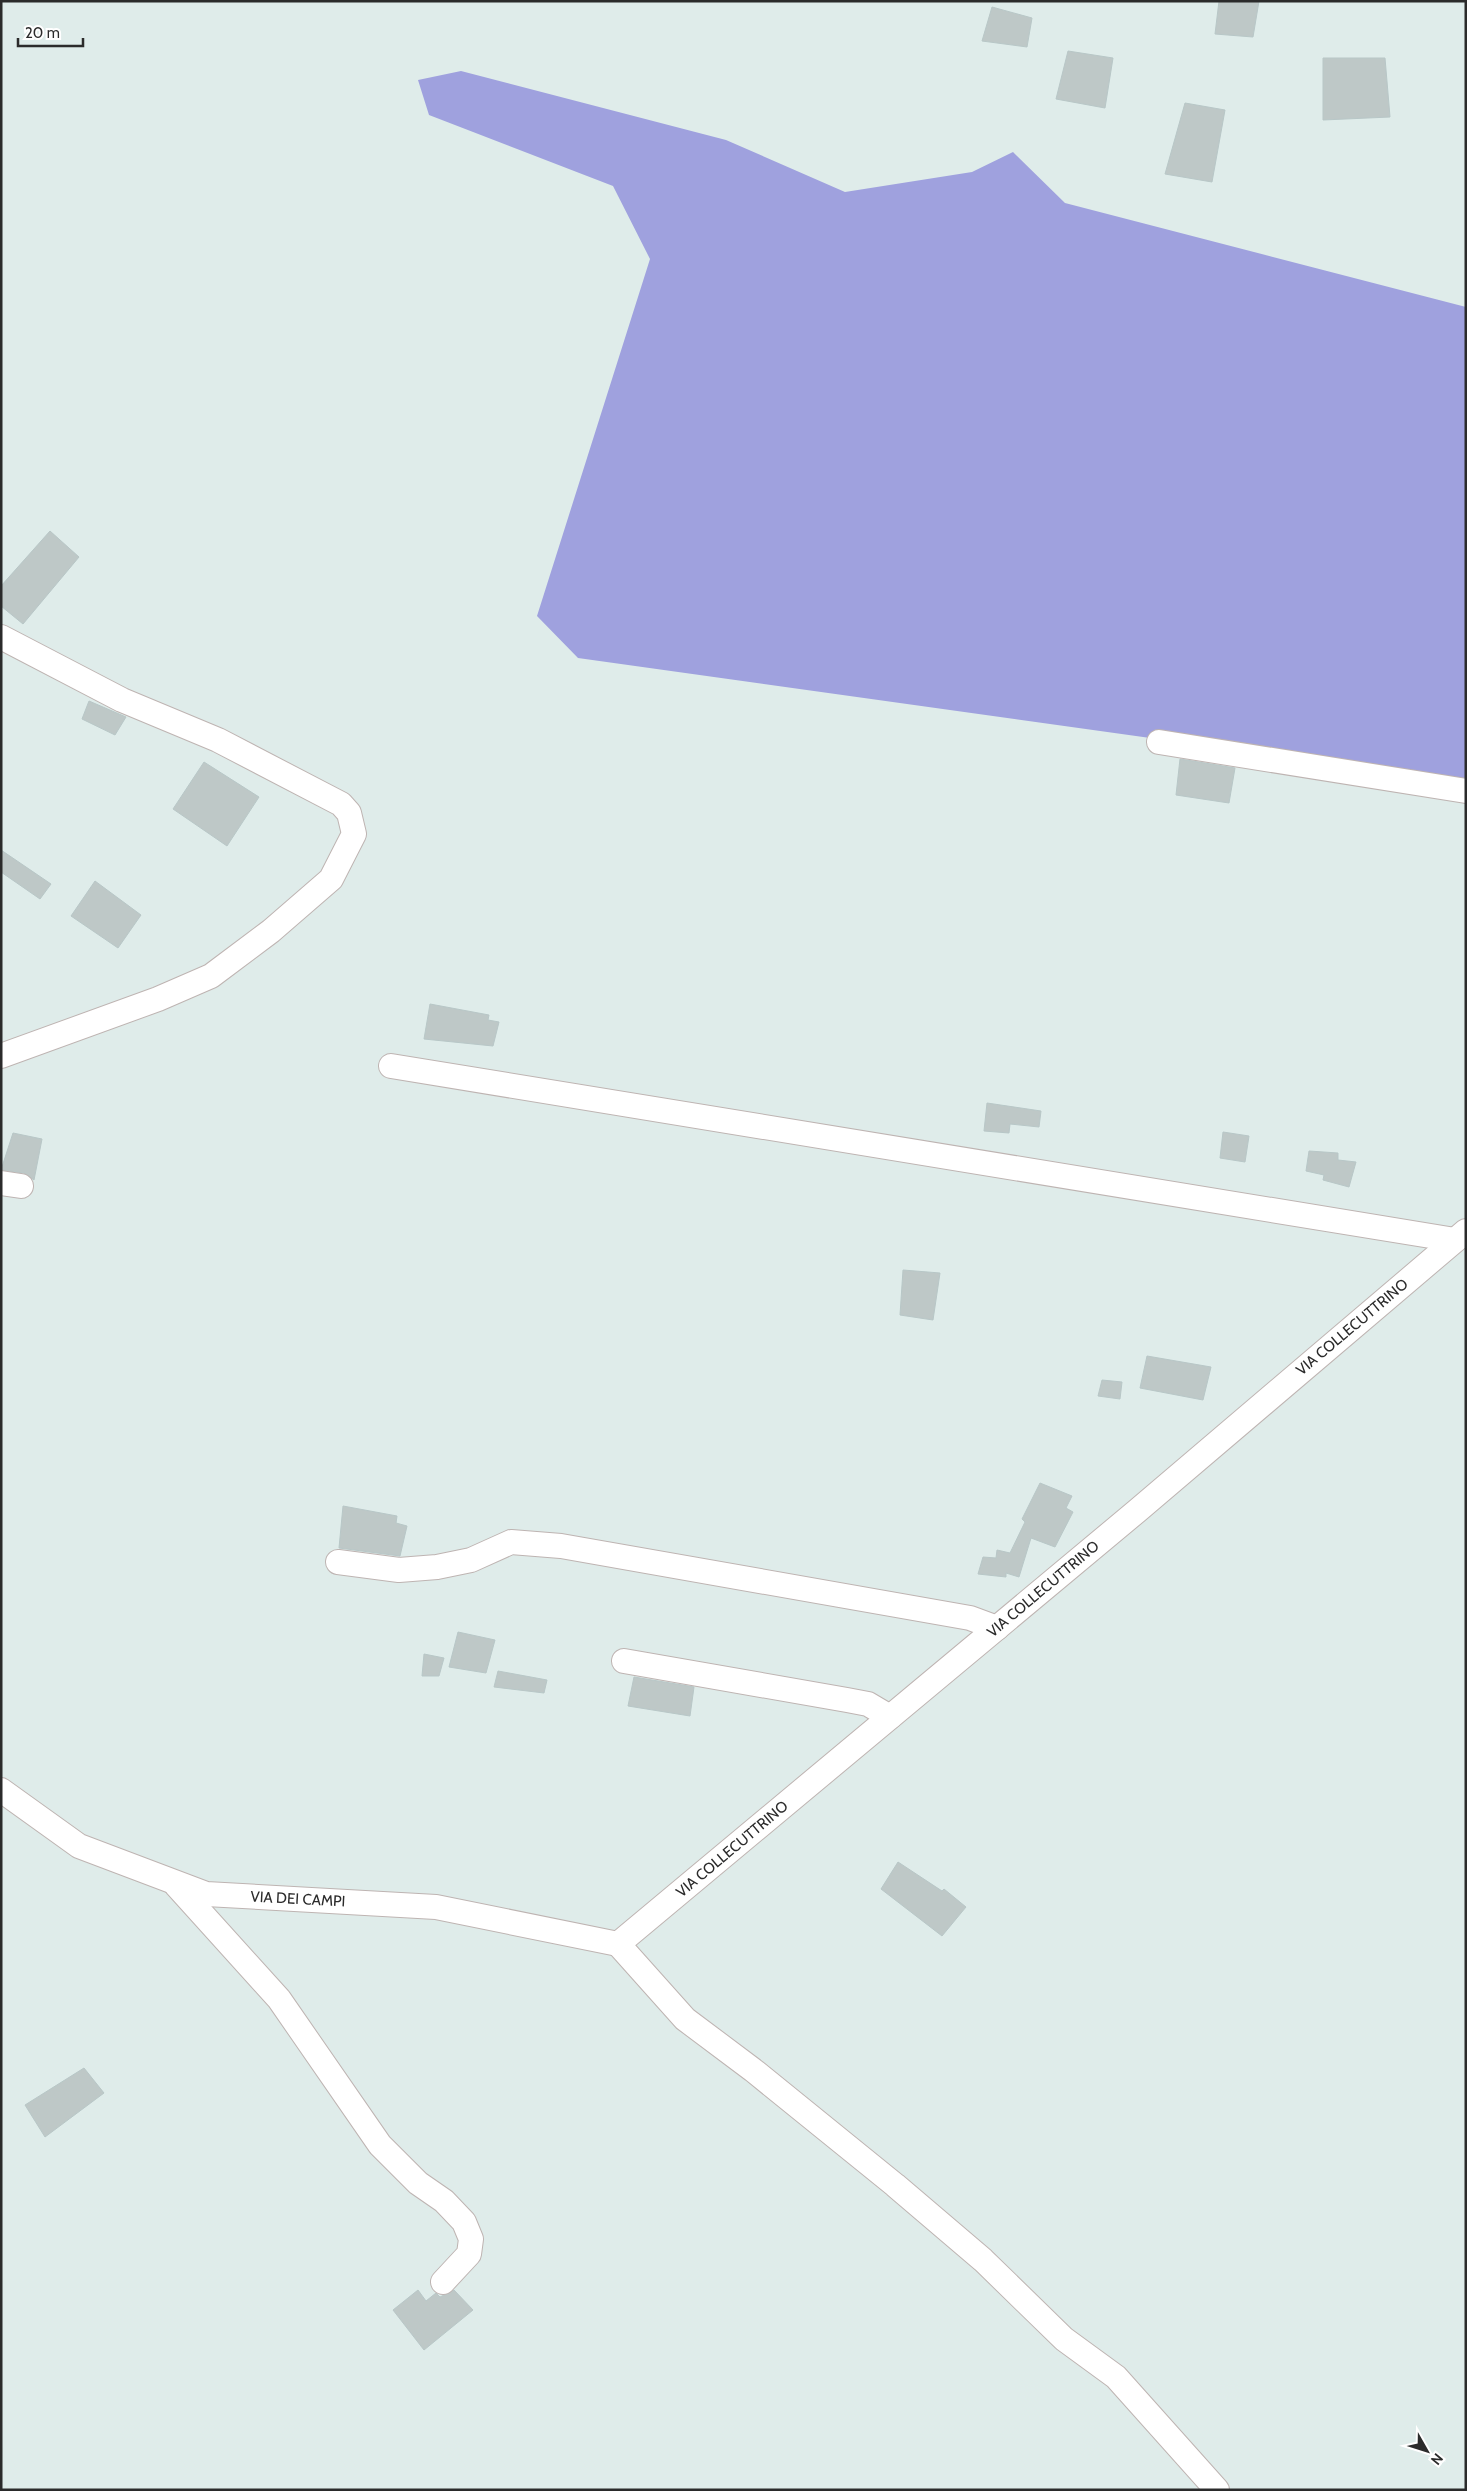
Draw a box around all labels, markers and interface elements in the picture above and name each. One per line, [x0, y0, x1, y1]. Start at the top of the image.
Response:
scale bar [18, 15, 82, 47]
text: 20 m [25, 24, 60, 42]
street label: VIA COLLECUTTRINO [1292, 1275, 1412, 1379]
street label: VIA COLLECUTTRINO [983, 1537, 1103, 1641]
street label: VIA COLLECUTTRINO [672, 1797, 792, 1901]
street label: VIA DEI CAMPI [250, 1888, 346, 1910]
north arrow [1402, 2426, 1452, 2476]
text: N [1427, 2450, 1447, 2469]

